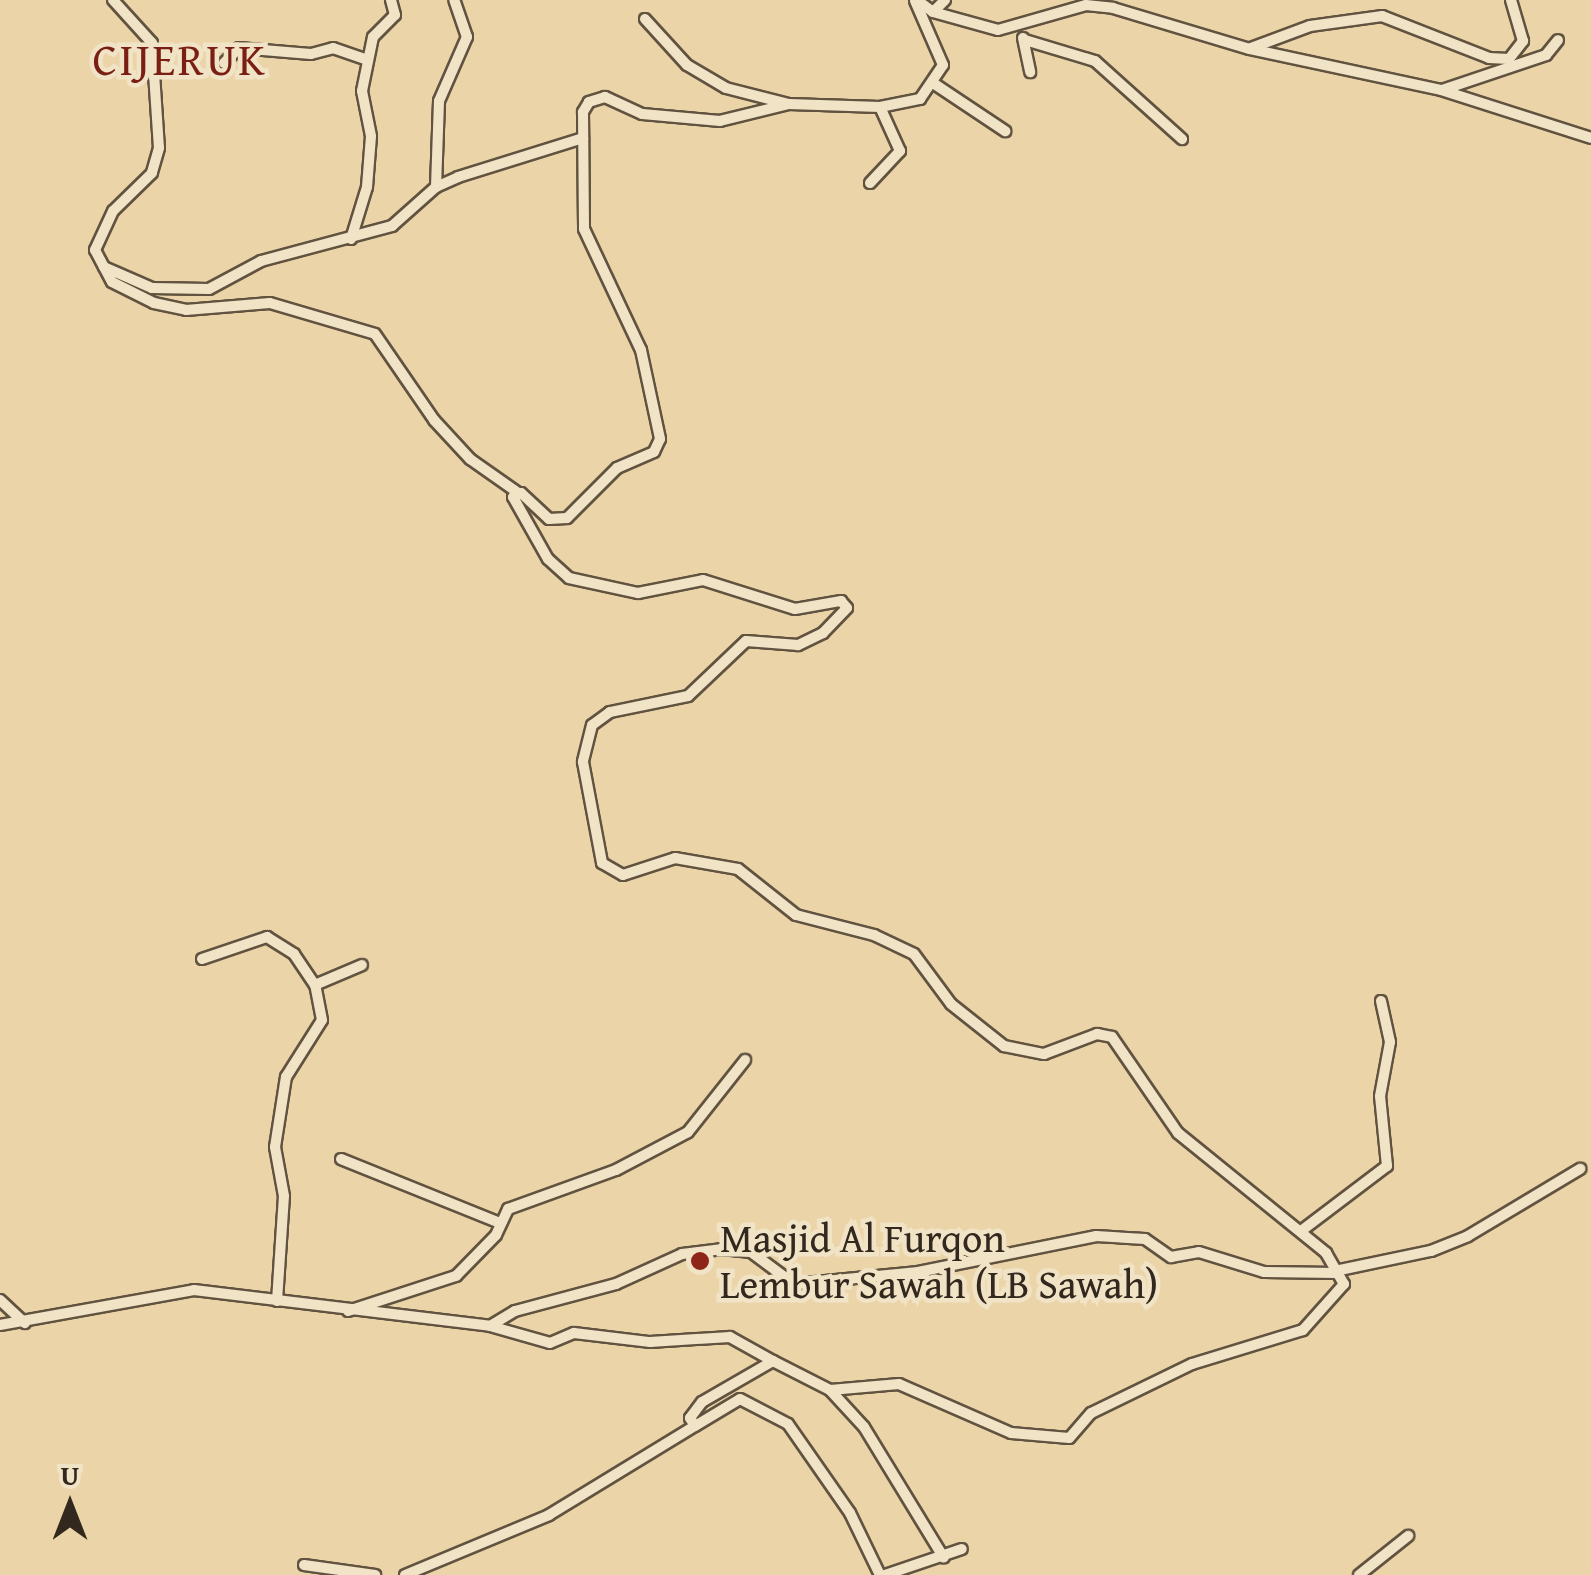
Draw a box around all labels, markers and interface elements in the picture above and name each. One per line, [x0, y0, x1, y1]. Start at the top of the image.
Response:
district label: CIJERUK [93, 32, 267, 86]
place label: Masjid Al Furqon Lembur Sawah (LB Sawah) [720, 1214, 1158, 1308]
marker: Masjid Al Furqon Lembur Sawah (LB Sawah) [689, 1250, 711, 1272]
text: U [61, 1454, 79, 1495]
north arrow [20, 1455, 120, 1555]

